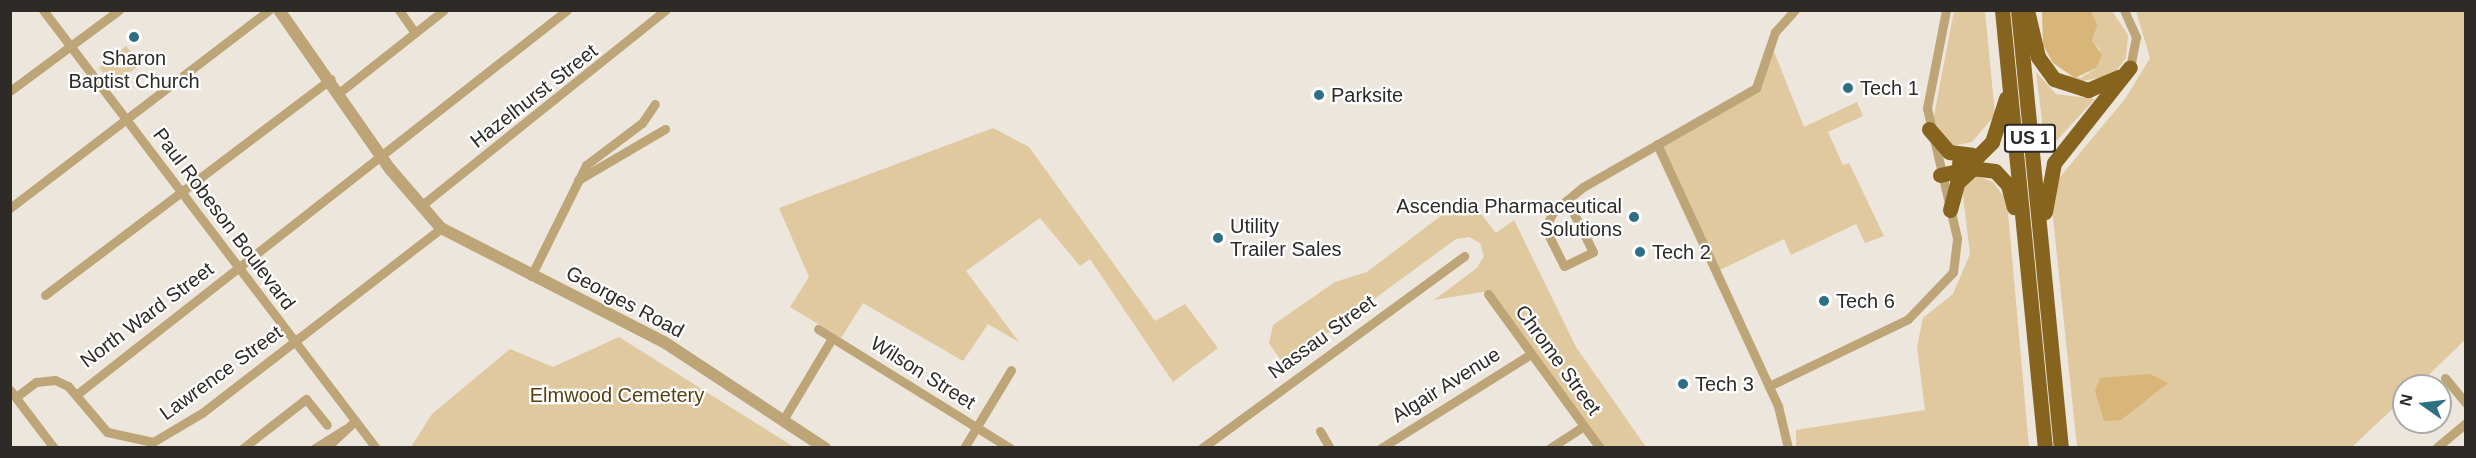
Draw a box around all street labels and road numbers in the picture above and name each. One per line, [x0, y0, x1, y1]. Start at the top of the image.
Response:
street label: Hazelhurst Street [466, 39, 602, 153]
street label: Paul Robeson Boulevard [148, 123, 300, 315]
road number: US 1 [2003, 123, 2057, 153]
street label: North Ward Street [76, 257, 218, 373]
street label: Georges Road [562, 261, 688, 343]
street label: Nassau Street [1264, 290, 1380, 384]
street label: Chrome Street [1510, 300, 1606, 420]
street label: Lawrence Street [155, 320, 287, 426]
street label: Wilson Street [866, 331, 980, 415]
street label: Algair Avenue [1387, 342, 1505, 428]

